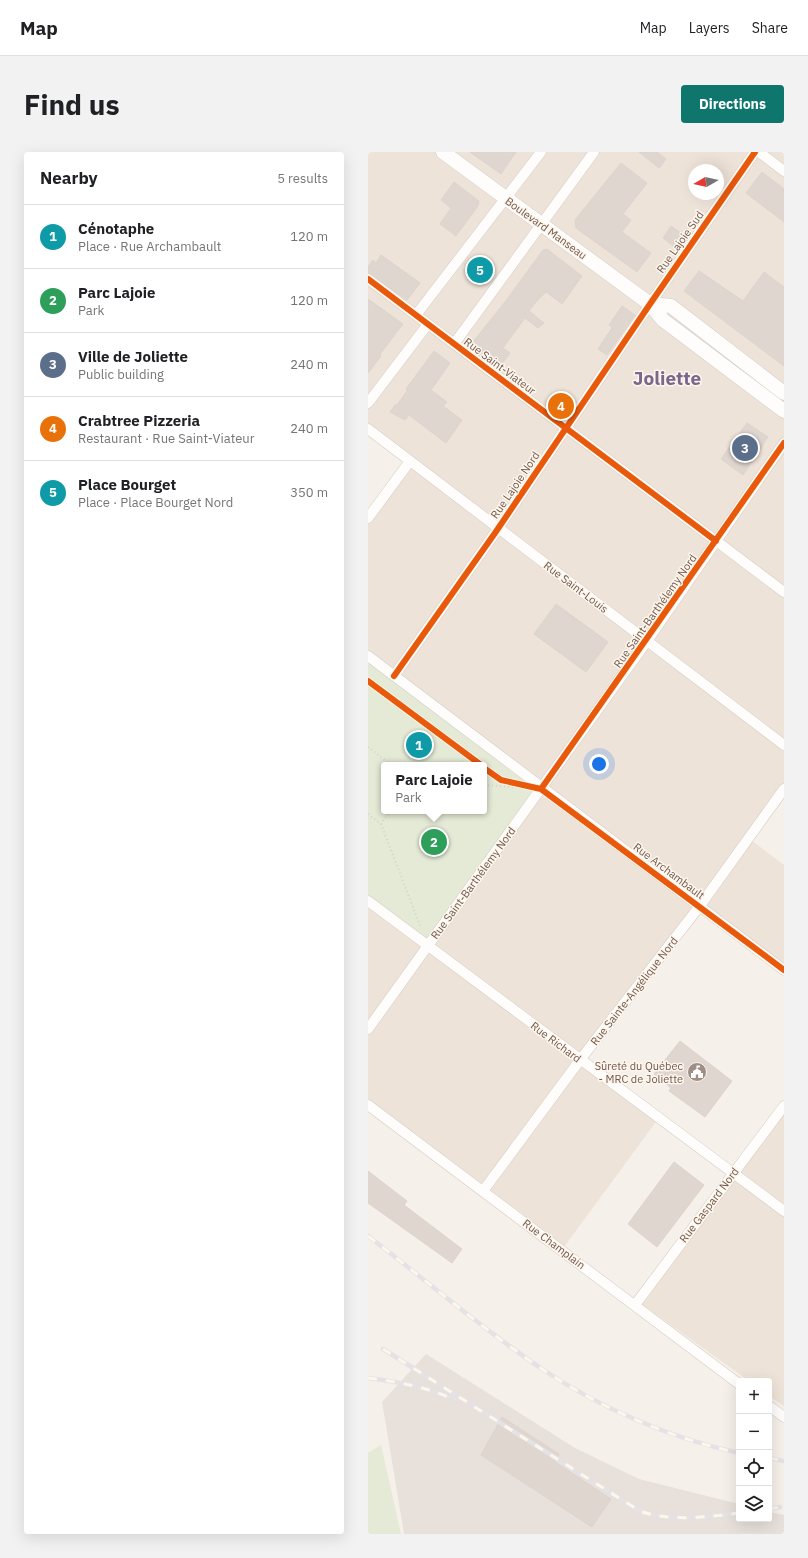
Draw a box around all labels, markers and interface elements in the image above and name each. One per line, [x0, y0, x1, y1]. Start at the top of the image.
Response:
text: Map [20, 16, 58, 40]
text: Map [640, 19, 667, 37]
text: Layers [689, 19, 730, 37]
text: Share [752, 19, 788, 37]
button: Directions [681, 85, 784, 123]
text: Find us [24, 86, 120, 123]
north arrow [688, 164, 724, 200]
text: Nearby [40, 167, 98, 189]
text: 5 results [277, 170, 328, 187]
street label: Boulevard Manseau [503, 194, 589, 262]
street label: Rue Lajoie Sud [653, 208, 707, 276]
text: Cénotaphe [78, 219, 154, 238]
text: 1 [49, 228, 57, 245]
text: 120 m [290, 228, 328, 245]
text: Place · Rue Archambault [78, 238, 221, 255]
pin: 5 [467, 255, 493, 285]
text: Parc Lajoie [78, 283, 155, 302]
text: 2 [49, 292, 57, 309]
text: 120 m [290, 292, 328, 309]
text: Park [78, 302, 104, 319]
street label: Rue Saint-Viateur [461, 334, 539, 398]
text: Ville de Joliette [78, 347, 188, 366]
text: 3 [49, 356, 57, 373]
text: 240 m [290, 356, 328, 373]
text: Public building [78, 366, 164, 383]
district label: Joliette [633, 366, 701, 390]
pin: 4 [548, 391, 574, 421]
text: Crabtree Pizzeria [78, 411, 200, 430]
text: 4 [49, 420, 57, 437]
text: 240 m [290, 420, 328, 437]
text: Restaurant · Rue Saint-Viateur [78, 430, 255, 447]
pin: 3 [732, 433, 758, 463]
street label: Rue Lajoie Nord [487, 449, 543, 521]
text: Place Bourget [78, 475, 176, 494]
text: 5 [49, 484, 57, 501]
text: 350 m [290, 484, 328, 501]
text: Place · Place Bourget Nord [78, 494, 233, 511]
street label: Rue Saint-Barthélemy Nord [610, 552, 700, 670]
street label: Rue Saint-Louis [541, 558, 611, 616]
pin: 1 [406, 730, 432, 760]
your location [589, 754, 609, 774]
popup [381, 762, 487, 814]
text: Parc Lajoie [395, 770, 473, 789]
text: Park [395, 789, 422, 806]
street label: Rue Saint-Barthélemy Nord [428, 824, 518, 942]
pin: 2 [421, 827, 447, 857]
street label: Rue Archambault [631, 840, 707, 902]
street label: Rue Sainte-Angélique Nord [587, 934, 681, 1048]
street label: Rue Richard [528, 1018, 584, 1066]
place label: Sûreté du Québec - MRC de Joliette [595, 1059, 683, 1086]
public building icon: Sûreté du Québec - MRC de Joliette [686, 1061, 708, 1083]
street label: Rue Gaspard Nord [676, 1165, 742, 1245]
street label: Rue Champlain [520, 1216, 588, 1272]
map controls [736, 1378, 772, 1522]
button: + [736, 1378, 772, 1414]
button: − [736, 1414, 772, 1450]
button: locate [736, 1450, 772, 1486]
button: layers [736, 1486, 772, 1522]

